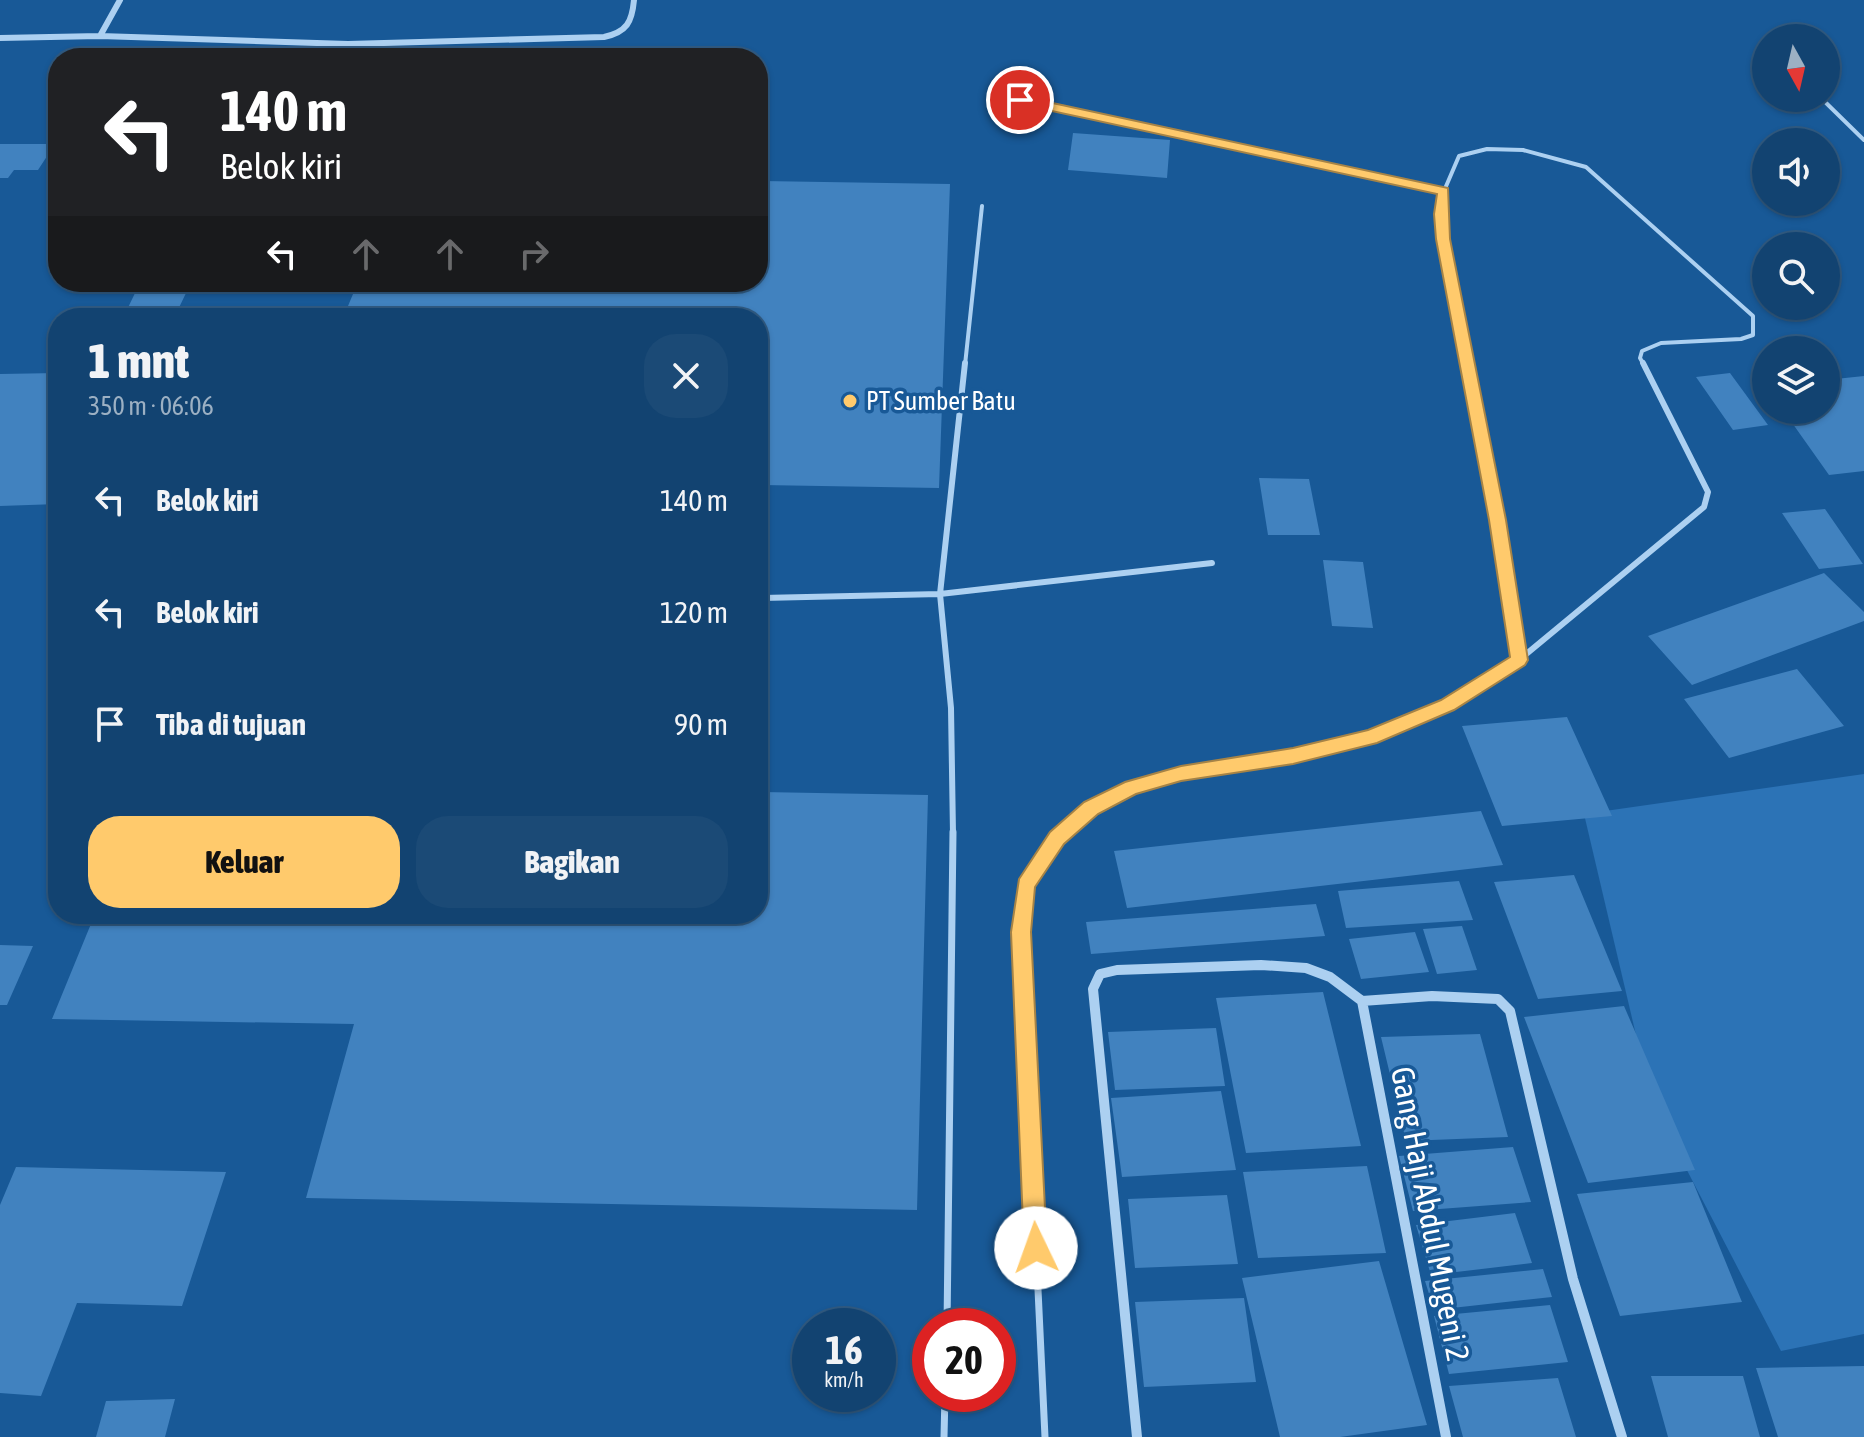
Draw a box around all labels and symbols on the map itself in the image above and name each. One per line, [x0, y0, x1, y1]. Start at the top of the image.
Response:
north arrow [1752, 24, 1840, 112]
pin [986, 66, 1054, 134]
place label: PT Sumber Batu [866, 386, 1016, 416]
marker: PT Sumber Batu [841, 392, 859, 410]
street label: Gang Haji Abdul Mugeni 2 [1384, 1063, 1477, 1364]
position arrow [994, 1206, 1078, 1290]
speed limit sign: 20 [912, 1308, 1016, 1412]

